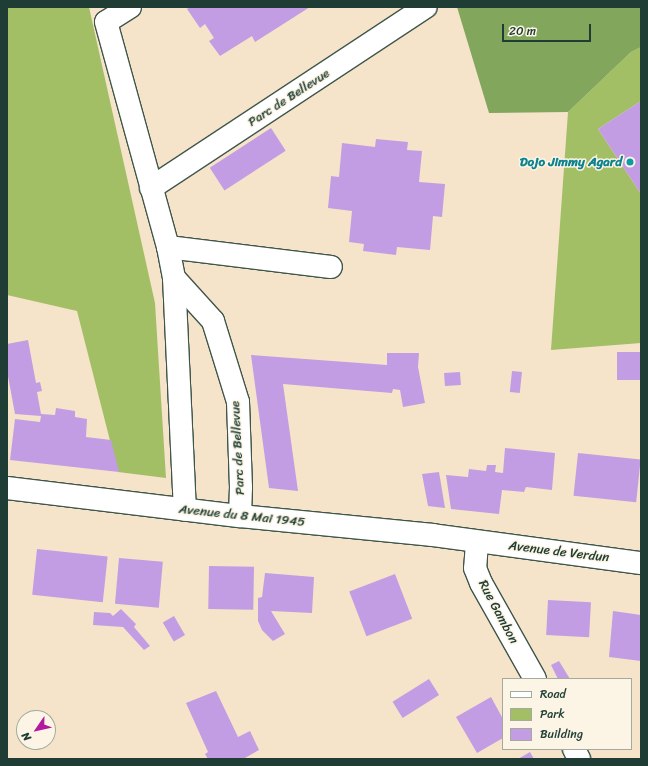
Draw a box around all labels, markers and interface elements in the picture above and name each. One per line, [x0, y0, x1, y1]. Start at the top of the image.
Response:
scale bar [504, 16, 593, 42]
text: 20 m [509, 20, 536, 42]
street label: Parc de Bellevue [245, 66, 333, 130]
place label: Dojo Jimmy Agard [520, 154, 622, 170]
marker: Dojo Jimmy Agard [625, 157, 635, 167]
street label: Parc de Bellevue [228, 400, 248, 496]
street label: Avenue du 8 Mai 1945 [178, 502, 306, 530]
street label: Avenue de Verdun [508, 538, 610, 566]
street label: Rue Gambon [475, 577, 521, 647]
legend [502, 678, 632, 750]
text: Road [540, 683, 566, 705]
text: Park [540, 703, 565, 725]
north arrow [16, 710, 56, 750]
text: Building [540, 723, 583, 745]
text: N [16, 728, 36, 745]

